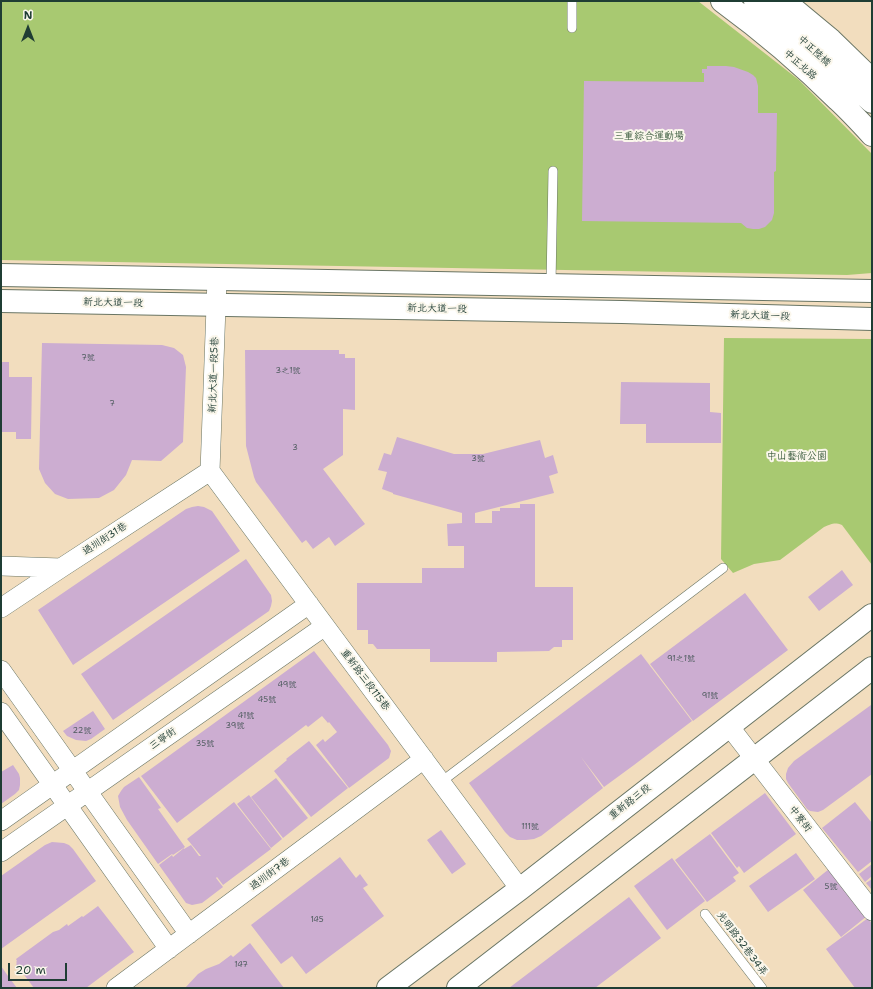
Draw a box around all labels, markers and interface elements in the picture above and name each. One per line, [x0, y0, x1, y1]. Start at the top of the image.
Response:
north arrow [8, 8, 48, 48]
text: N [24, 8, 32, 23]
street label: 中正陸橋 [795, 33, 833, 69]
street label: 中正北路 [781, 47, 819, 83]
park label: 三重綜合運動場 [614, 130, 684, 142]
street label: 新北大道一段 [83, 296, 143, 310]
street label: 新北大道一段 [407, 302, 467, 316]
street label: 新北大道一段 [730, 309, 790, 323]
street label: 新北大道一段5巷 [207, 337, 221, 413]
house number: 7號 [81, 353, 95, 363]
house number: 3之1號 [276, 366, 300, 376]
house number: 7 [109, 399, 115, 409]
house number: 3 [292, 443, 298, 453]
park label: 中山藝術公園 [767, 450, 827, 462]
house number: 3號 [471, 454, 485, 464]
street label: 過圳街31巷 [80, 520, 130, 558]
street label: 重新路三段115巷 [338, 647, 392, 713]
house number: 91之1號 [667, 654, 695, 664]
house number: 49號 [278, 680, 296, 690]
house number: 91號 [702, 691, 718, 701]
house number: 45號 [258, 695, 276, 705]
house number: 41號 [238, 711, 254, 721]
house number: 39號 [226, 721, 244, 731]
street label: 三寧街 [147, 725, 179, 753]
house number: 22號 [73, 726, 91, 736]
house number: 35號 [196, 739, 214, 749]
street label: 重新路三段 [607, 782, 653, 822]
street label: 中寮街 [786, 803, 814, 835]
house number: 111號 [521, 822, 539, 832]
street label: 過圳街7巷 [248, 855, 292, 893]
house number: 5號 [825, 882, 837, 892]
street label: 光明路32巷34弄 [714, 910, 770, 978]
house number: 145 [310, 915, 324, 925]
scale bar [10, 955, 69, 981]
house number: 147 [234, 960, 248, 970]
text: 20 m [15, 962, 46, 978]

